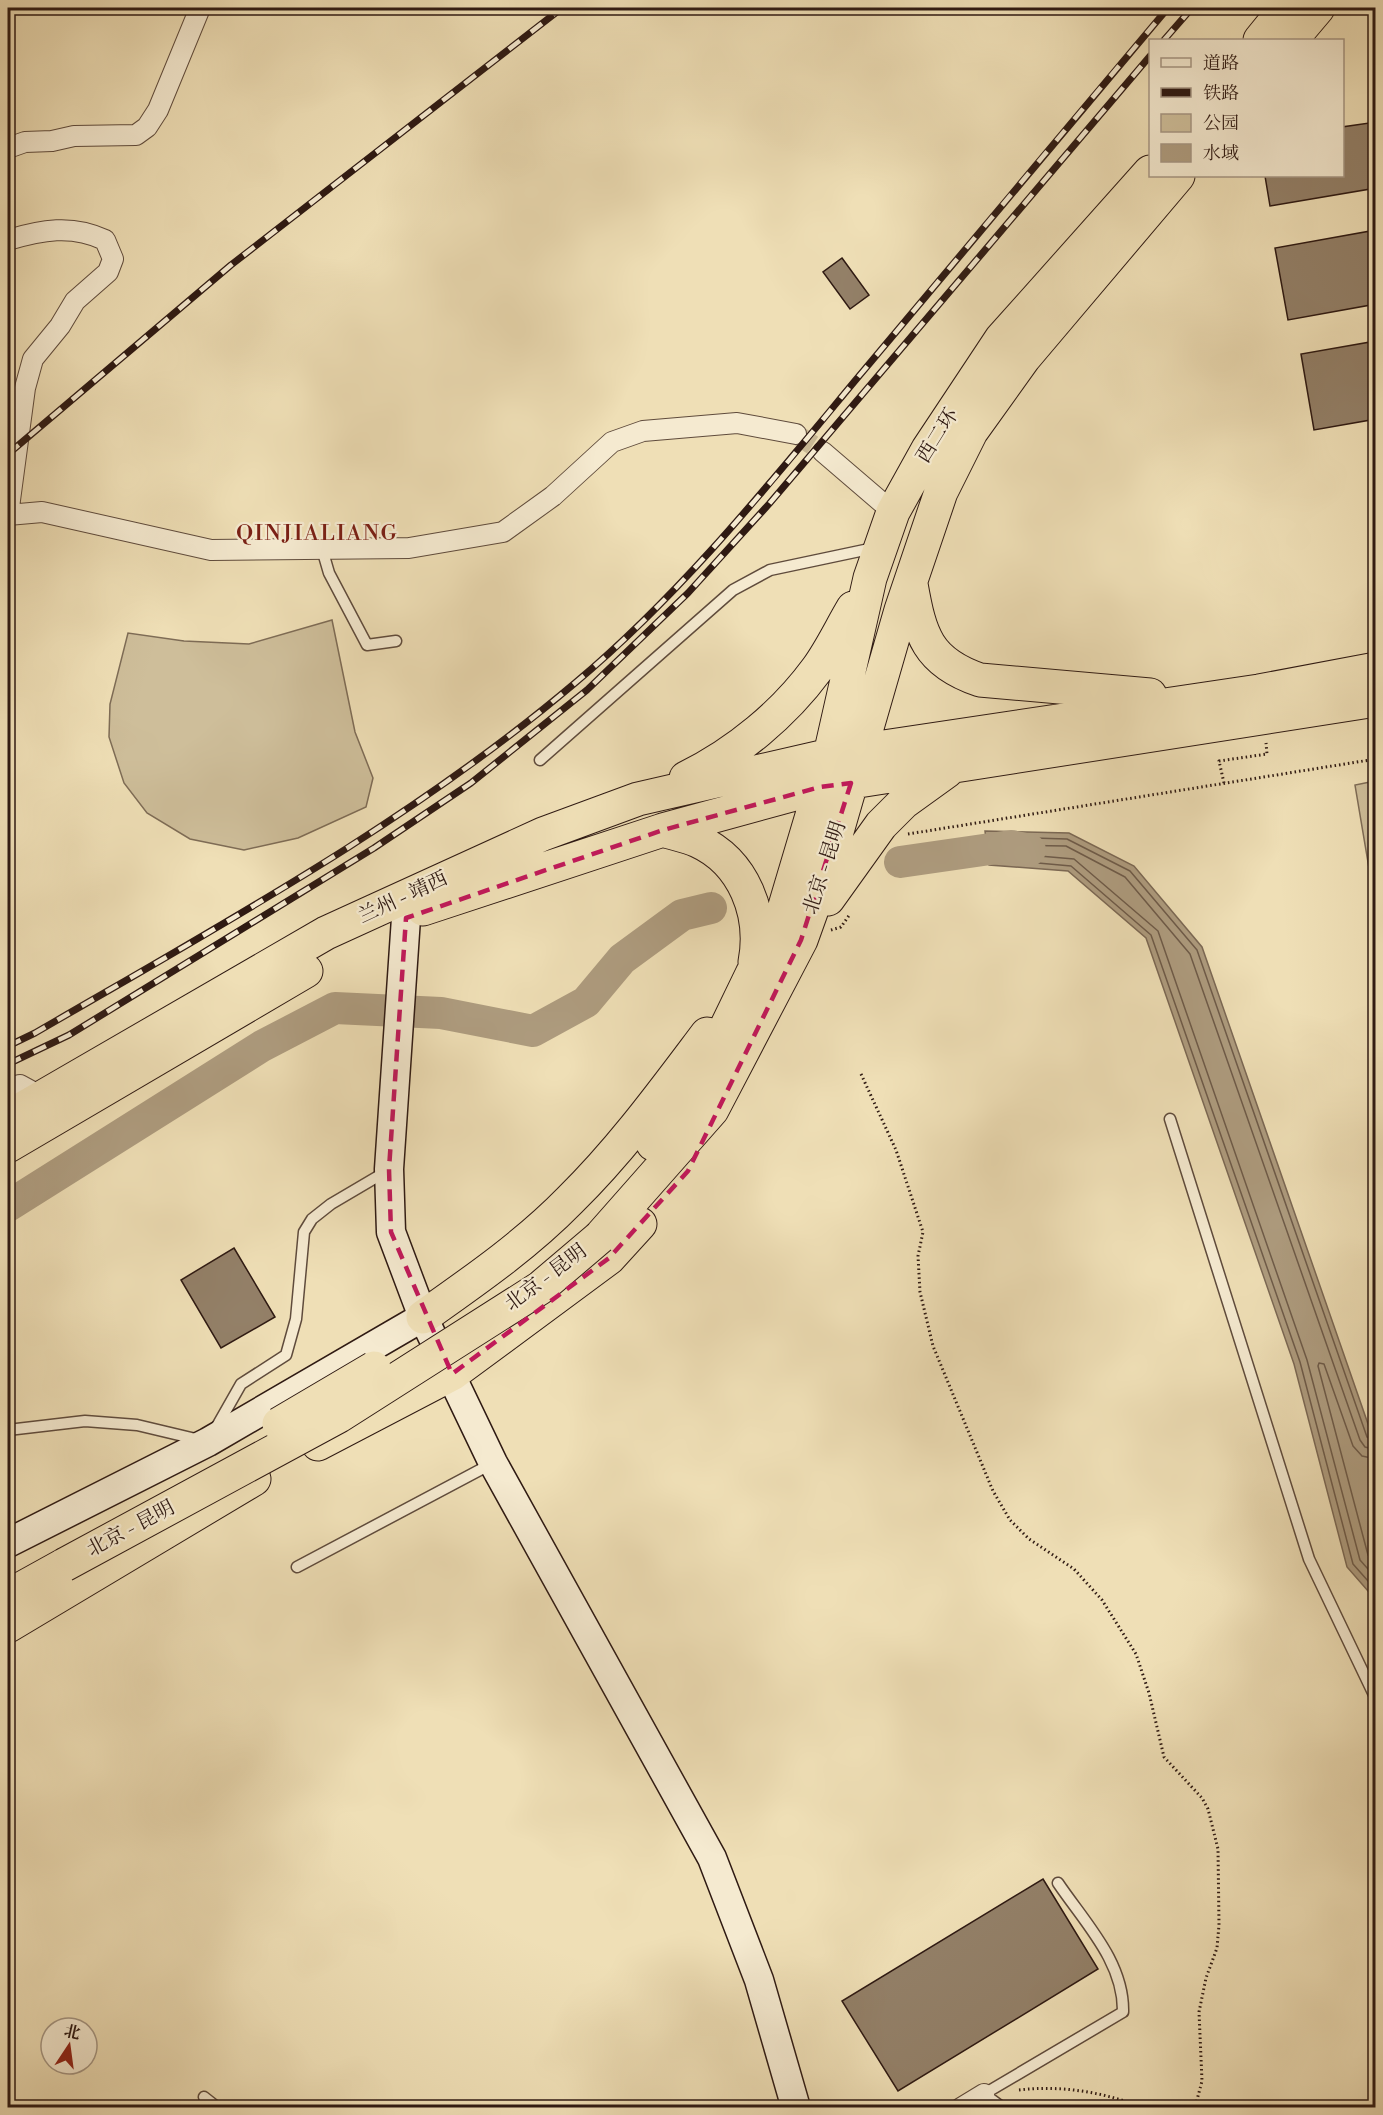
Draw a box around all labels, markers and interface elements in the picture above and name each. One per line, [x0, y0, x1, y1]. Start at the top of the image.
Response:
legend [1149, 39, 1344, 177]
text: 道路 [1203, 52, 1239, 75]
text: 铁路 [1203, 82, 1239, 105]
text: 公园 [1203, 112, 1239, 135]
text: 水域 [1203, 142, 1239, 165]
street label: 西二环 [912, 404, 964, 468]
district label: QINJIALIANG [236, 520, 398, 547]
street label: 北京 - 昆明 [798, 818, 852, 918]
street label: 兰州 - 靖西 [354, 866, 452, 930]
street label: 北京 - 昆明 [500, 1239, 592, 1317]
street label: 北京 - 昆明 [83, 1495, 179, 1563]
north arrow [39, 2016, 99, 2076]
text: 北 [62, 2021, 82, 2044]

